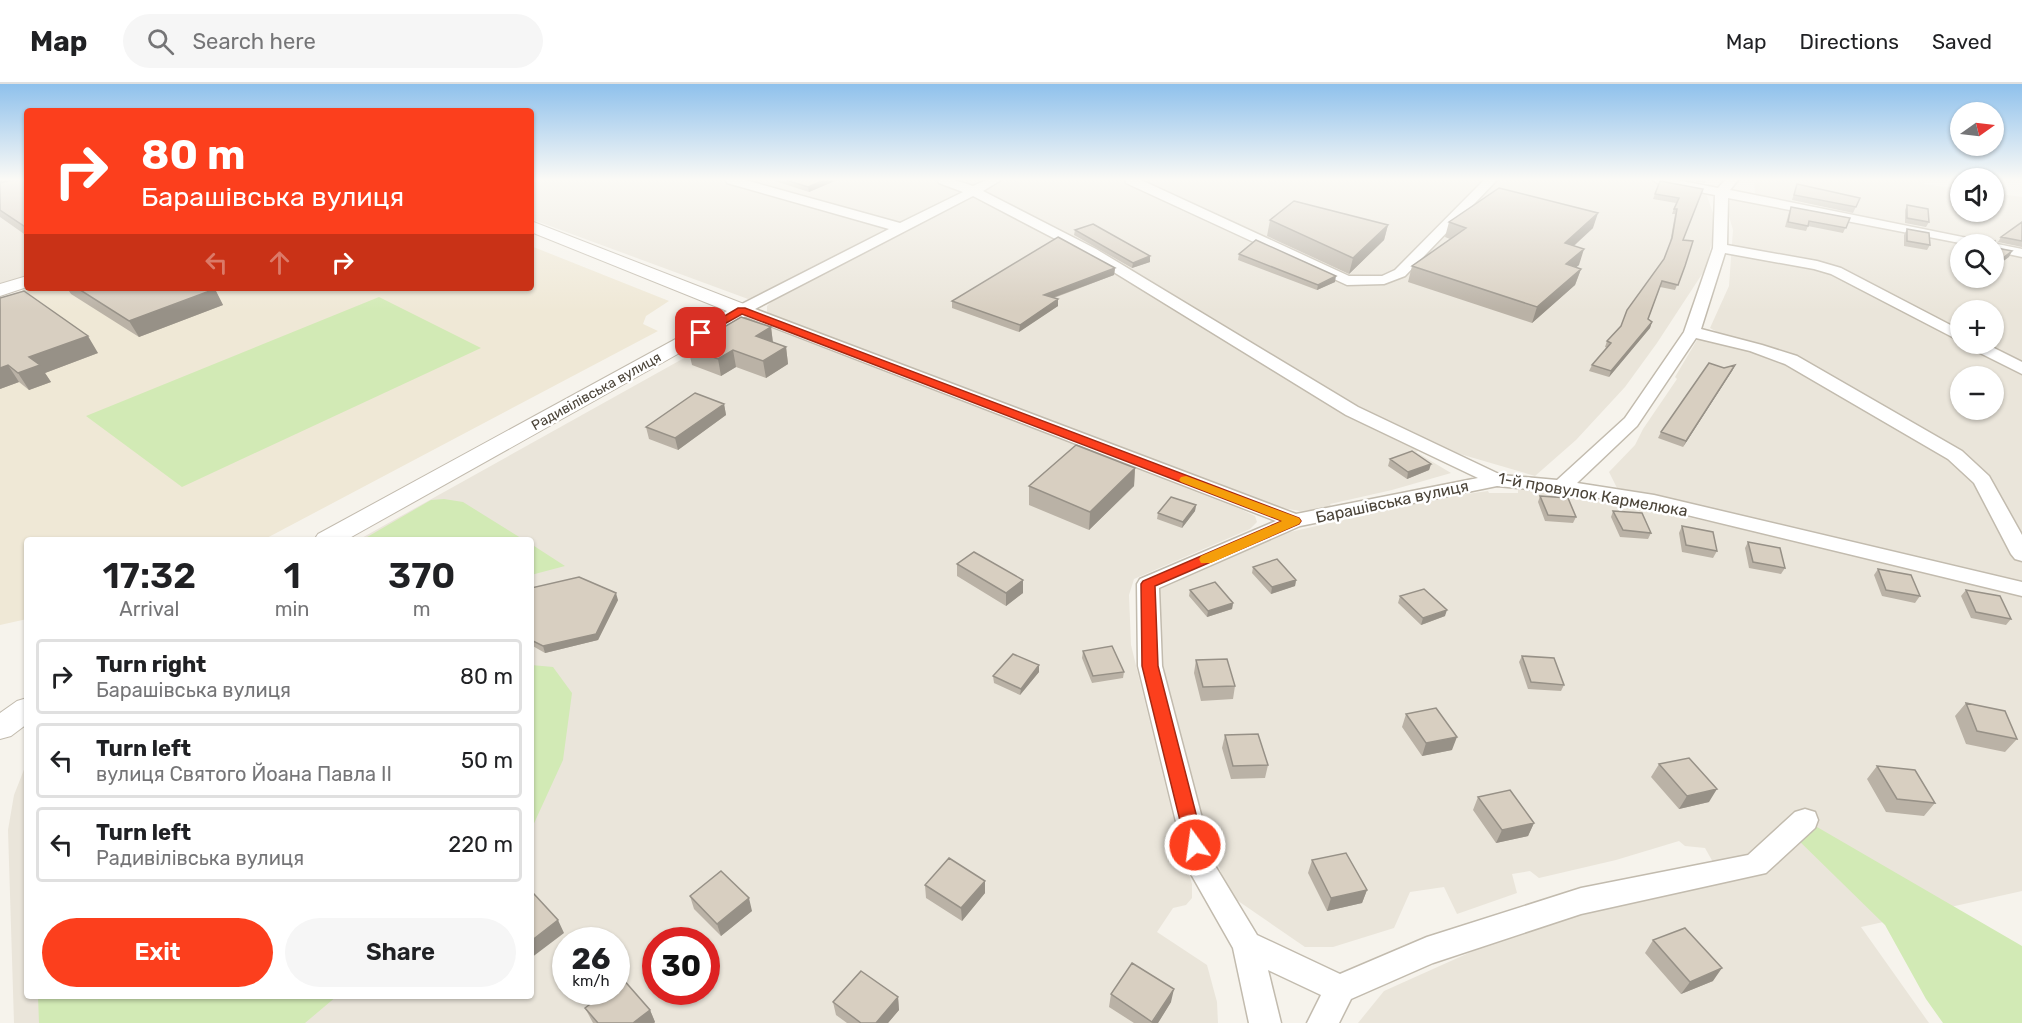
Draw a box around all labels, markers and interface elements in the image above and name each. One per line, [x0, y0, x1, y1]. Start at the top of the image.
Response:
search box [123, 14, 543, 68]
text: Map [30, 25, 87, 58]
icon: search [144, 25, 177, 58]
text: Search here [192, 28, 316, 55]
text: Map [1726, 29, 1767, 54]
text: Directions [1800, 29, 1899, 54]
text: Saved [1932, 29, 1992, 54]
north arrow [1950, 102, 2004, 156]
map controls [1950, 102, 2004, 420]
text: 80 m [141, 130, 245, 180]
icon: right [42, 132, 120, 210]
button: sound [1950, 168, 2004, 222]
text: Барашівська вулиця [141, 181, 404, 213]
button: search [1950, 234, 2004, 288]
icon: left [200, 246, 233, 279]
icon: ahead [263, 246, 296, 279]
icon: right [326, 246, 359, 279]
button: + [1950, 300, 2004, 354]
pin [675, 307, 726, 358]
icon: arrive [684, 316, 717, 349]
street label: Радивілівська вулиця [528, 349, 664, 434]
button: − [1950, 366, 2004, 420]
street label: 1-й провулок Кармелюка [1496, 468, 1689, 521]
street label: Барашівська вулиця [1314, 476, 1470, 527]
text: 17:32 [103, 554, 196, 597]
text: 1 [283, 554, 301, 597]
text: 370 [388, 554, 455, 597]
text: Arrival [119, 597, 179, 621]
text: min [275, 597, 309, 621]
text: m [413, 597, 431, 621]
text: Turn right [96, 651, 206, 678]
icon: right [45, 660, 78, 693]
text: 80 m [460, 663, 513, 690]
text: Барашівська вулиця [96, 678, 291, 702]
text: Turn left [96, 735, 191, 762]
icon: left [45, 744, 78, 777]
text: 50 m [461, 747, 513, 774]
text: вулиця Святого Йоана Павла II [96, 762, 392, 786]
position arrow [1163, 813, 1227, 877]
text: Turn left [96, 819, 191, 846]
icon: left [45, 828, 78, 861]
text: 220 m [448, 831, 513, 858]
text: Радивілівська вулиця [96, 846, 304, 870]
button: Exit [42, 918, 273, 987]
button: Share [285, 918, 516, 987]
speed limit sign: 30 [642, 927, 720, 1005]
text: 26 [571, 941, 611, 977]
text: km/h [572, 972, 610, 990]

